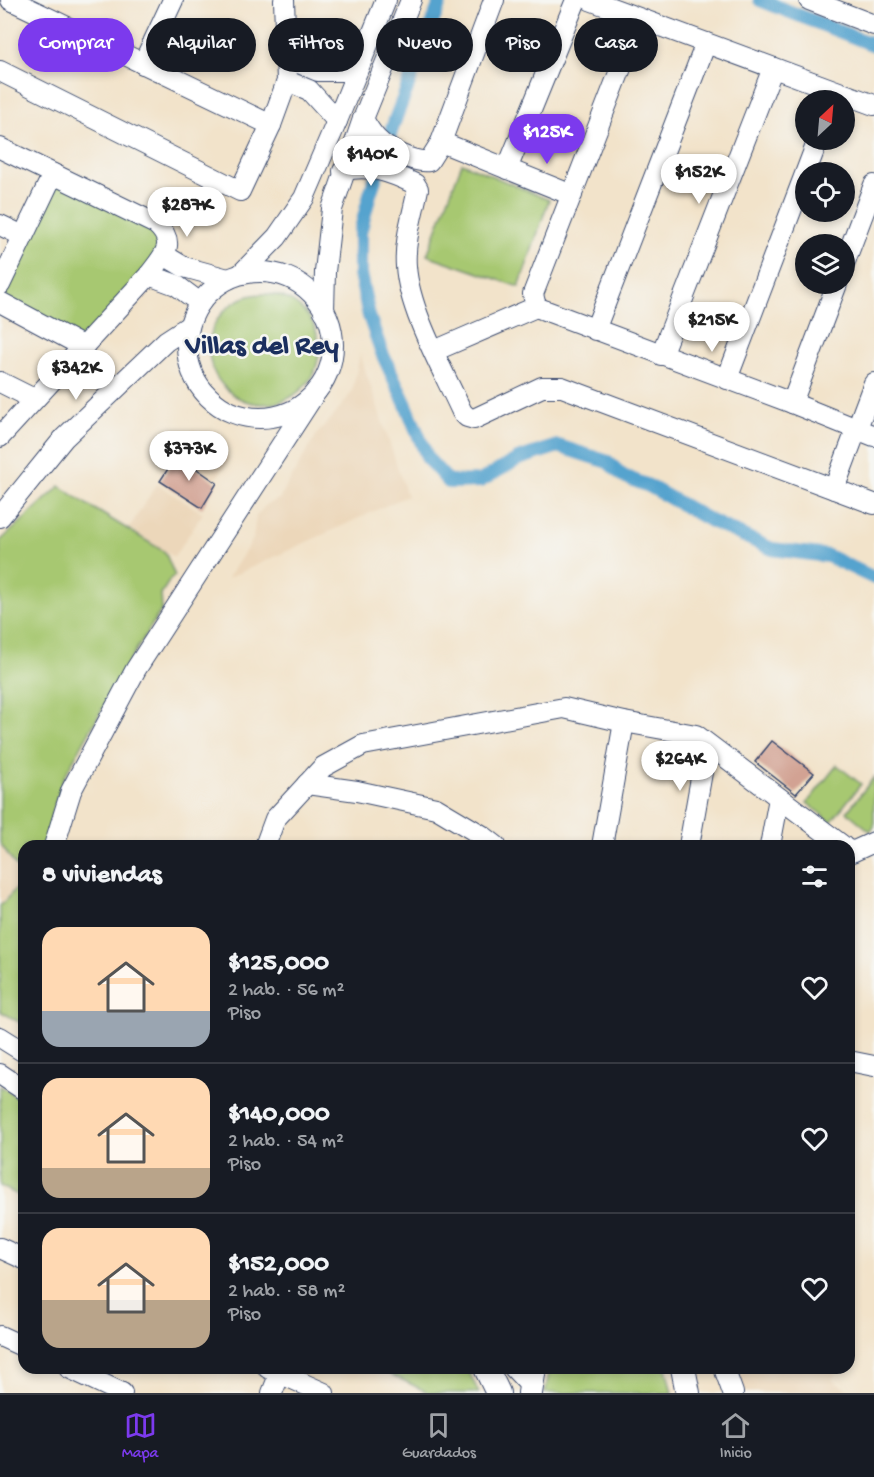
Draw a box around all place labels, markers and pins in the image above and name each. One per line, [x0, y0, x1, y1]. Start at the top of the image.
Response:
pin: $125K [505, 114, 589, 165]
pin: $140K [329, 136, 413, 187]
pin: $152K [657, 154, 741, 205]
pin: $287K [145, 187, 229, 238]
pin: $215K [670, 302, 754, 353]
pin: $342K [34, 350, 118, 401]
pin: $373K [147, 431, 231, 482]
pin: $264K [638, 741, 722, 792]

